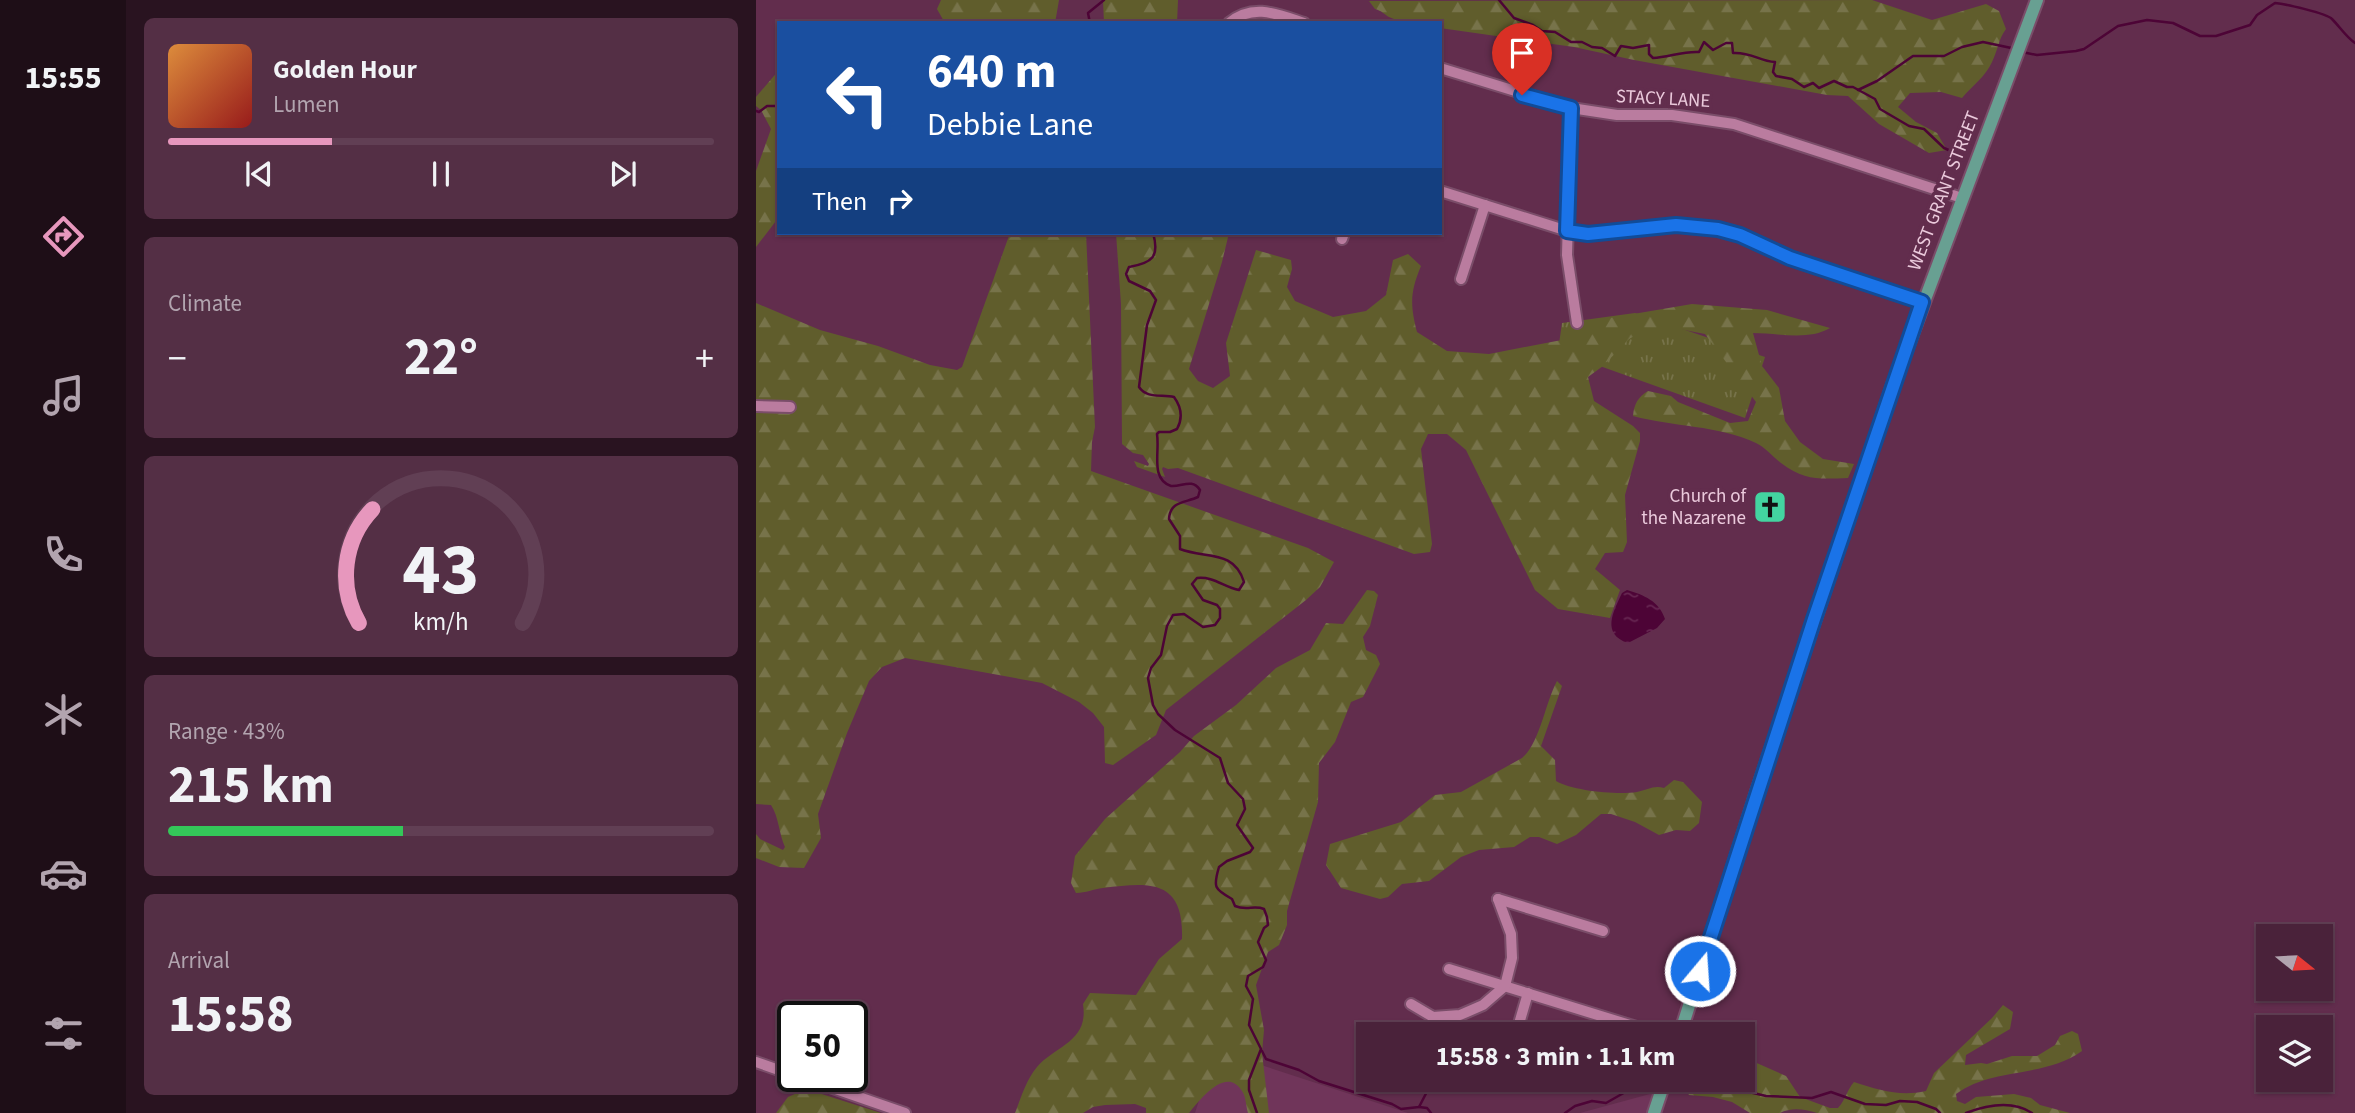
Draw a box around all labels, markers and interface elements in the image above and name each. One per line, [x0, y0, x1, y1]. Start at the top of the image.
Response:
pin [1492, 23, 1552, 95]
icon: arrive [1503, 34, 1541, 72]
text: 640 m [927, 37, 1056, 107]
icon: left [812, 49, 903, 140]
text: Golden Hour [273, 51, 417, 88]
text: 15:55 [24, 55, 102, 101]
street label: STACY LANE [1615, 83, 1711, 115]
text: Lumen [273, 88, 340, 121]
text: Debbie Lane [927, 102, 1093, 148]
street label: WEST GRANT STREET [1901, 107, 1987, 275]
icon: previous [240, 155, 278, 193]
icon: pause [422, 155, 460, 193]
icon: next [604, 155, 642, 193]
icon: right [881, 182, 919, 220]
text: Then [812, 183, 867, 220]
icon: directions [39, 212, 88, 261]
text: Climate [168, 287, 242, 320]
text: 22° [404, 321, 478, 395]
text: − [168, 332, 187, 386]
text: + [695, 332, 714, 386]
icon: music [39, 371, 88, 420]
place label: Church of the Nazarene [1641, 483, 1747, 532]
church icon: Church of the Nazarene [1751, 488, 1789, 526]
text: 43 [403, 518, 479, 622]
icon: phone [39, 530, 88, 579]
text: km/h [413, 603, 469, 639]
icon: climate [39, 690, 88, 739]
text: Range · 43% [168, 715, 285, 748]
text: 215 km [168, 749, 334, 823]
icon: car [39, 849, 88, 898]
north arrow [2256, 924, 2333, 1001]
map controls [2256, 924, 2333, 1092]
position arrow [1663, 934, 1737, 1008]
text: Arrival [168, 944, 230, 977]
text: 15:58 [168, 978, 293, 1052]
speed limit sign: 50 [777, 1001, 868, 1092]
icon: filters [39, 1009, 88, 1058]
button: layers [2256, 1015, 2333, 1092]
text: 15:58 · 3 min · 1.1 km [1436, 1038, 1675, 1075]

